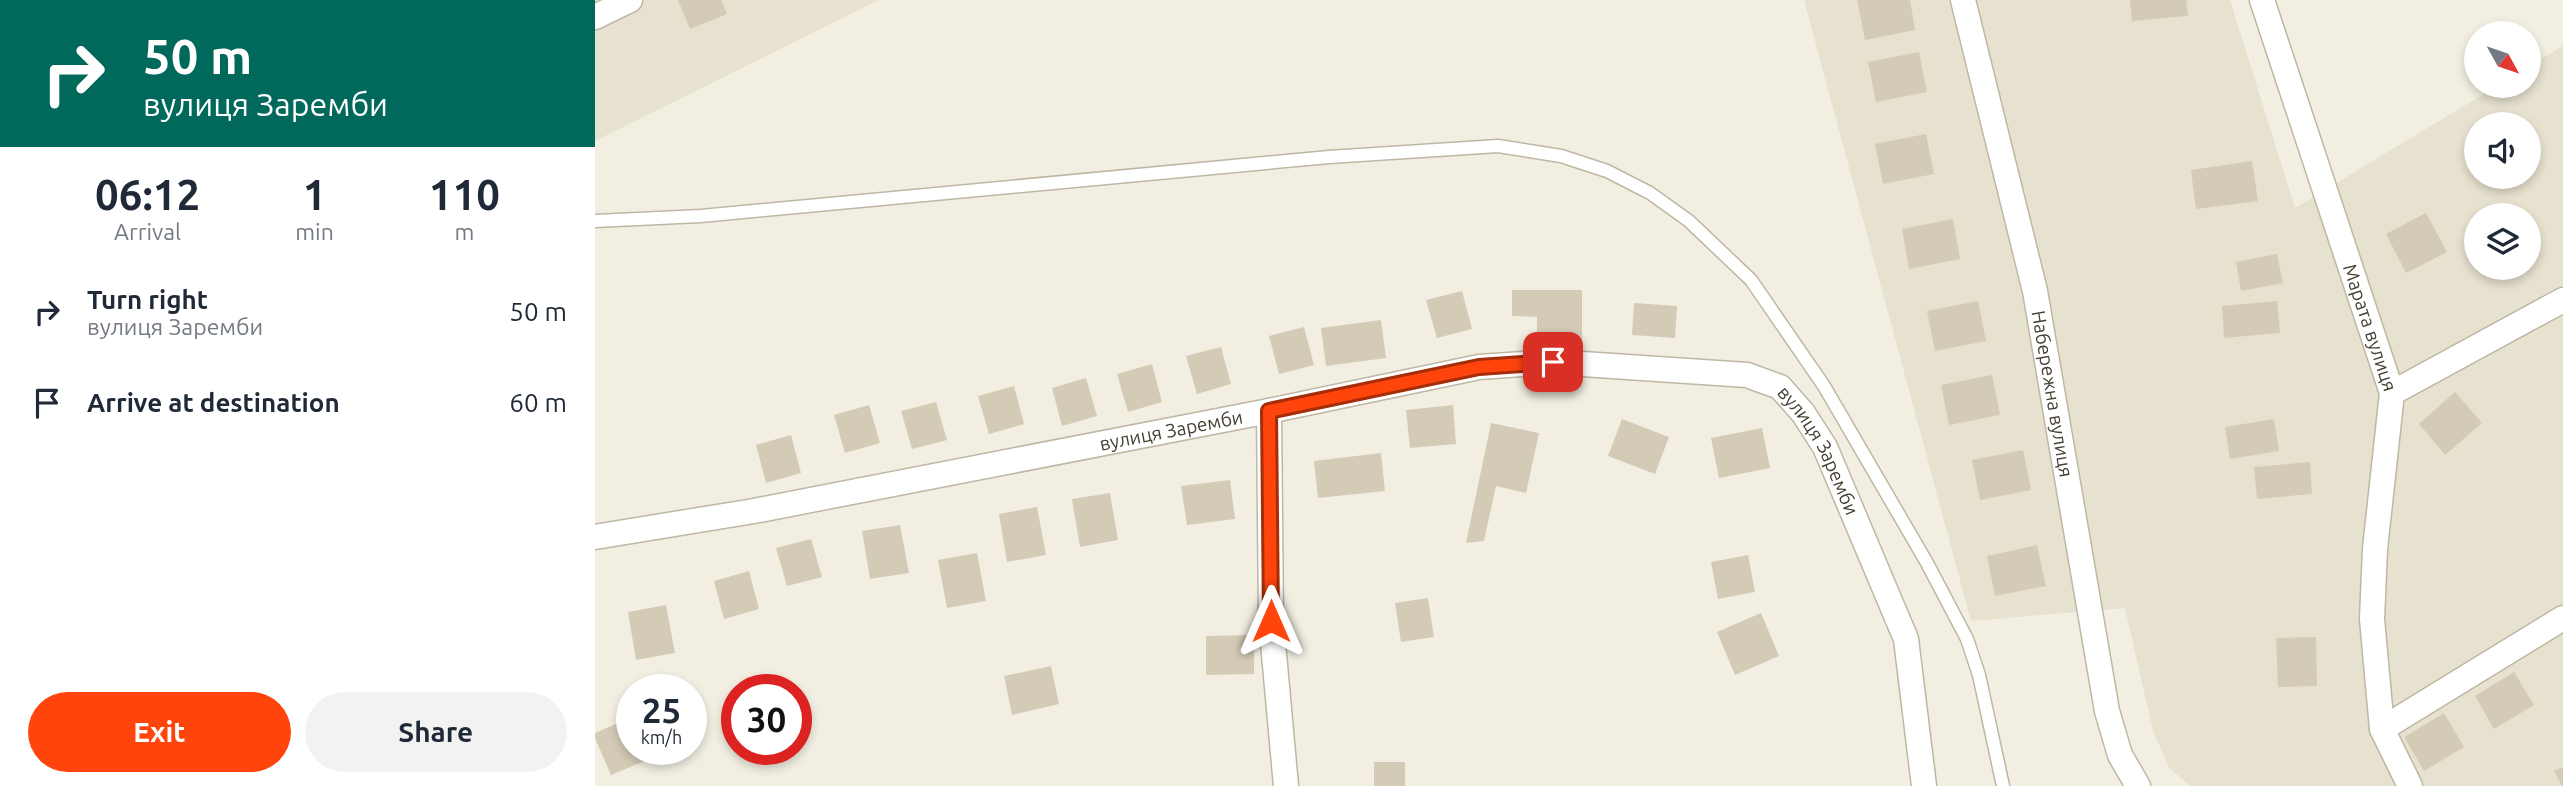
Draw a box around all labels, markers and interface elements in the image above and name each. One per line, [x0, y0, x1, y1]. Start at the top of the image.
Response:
north arrow [2464, 21, 2541, 98]
map controls [2464, 21, 2541, 280]
icon: right [28, 28, 119, 119]
text: 50 m [143, 28, 252, 83]
text: вулиця Заремби [143, 86, 388, 122]
button: sound [2464, 112, 2541, 189]
text: 06:12 [95, 171, 200, 218]
text: 1 [303, 171, 326, 218]
text: 110 [429, 171, 500, 218]
button: layers [2464, 203, 2541, 280]
text: Arrival [114, 219, 181, 244]
text: min [295, 219, 334, 244]
text: m [454, 219, 474, 244]
street label: Марата вулиця [2339, 261, 2402, 394]
text: Turn right [87, 285, 208, 314]
icon: right [28, 293, 66, 331]
text: 50 m [509, 297, 567, 326]
street label: Набережна вулиця [2028, 309, 2078, 479]
text: вулиця Заремби [87, 314, 263, 339]
pin [1523, 332, 1583, 392]
icon: arrive [1534, 343, 1572, 381]
street label: вулиця Заремби [1773, 381, 1863, 518]
icon: arrive [28, 384, 66, 422]
text: Arrive at destination [87, 388, 340, 417]
text: 60 m [509, 388, 567, 417]
street label: вулиця Заремби [1098, 405, 1245, 455]
position arrow [1234, 584, 1308, 658]
speed limit sign: 30 [721, 674, 812, 765]
text: 25 [642, 690, 681, 730]
button: Exit [28, 692, 291, 772]
button: Share [305, 692, 567, 772]
text: km/h [641, 727, 682, 747]

